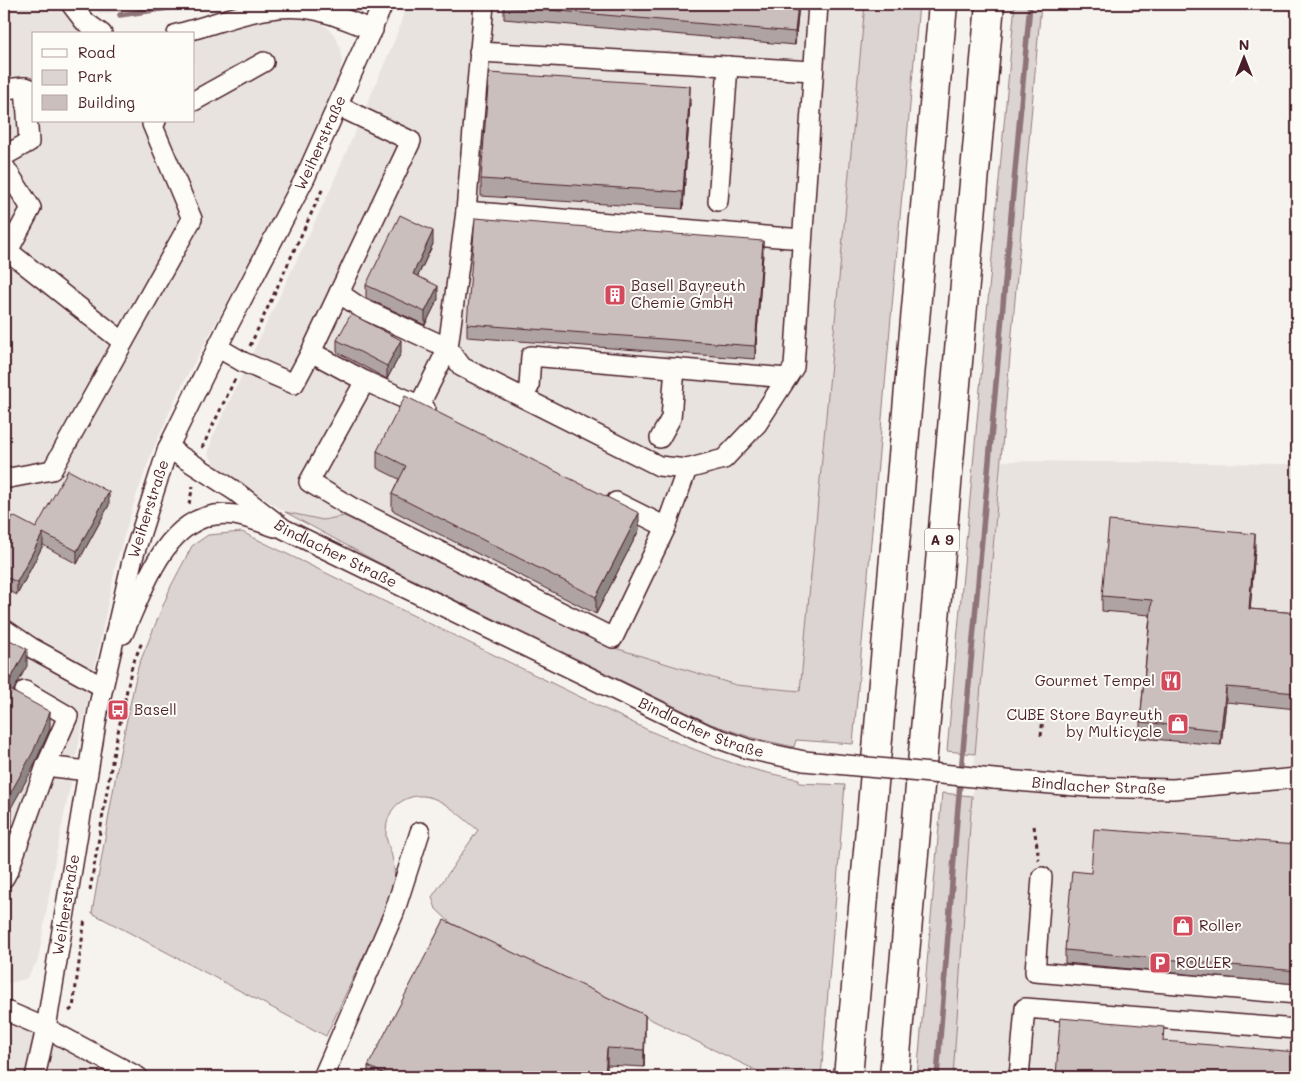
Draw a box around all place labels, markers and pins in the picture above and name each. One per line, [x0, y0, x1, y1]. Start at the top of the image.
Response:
place label: Basell Bayreuth Chemie GmbH [631, 275, 745, 312]
building icon: Basell Bayreuth Chemie GmbH [603, 283, 627, 307]
restaurant icon: Gourmet Tempel [1159, 669, 1183, 693]
place label: Gourmet Tempel [1035, 670, 1155, 690]
bus stop icon: Basell [106, 698, 130, 722]
place label: Basell [134, 699, 177, 719]
place label: CUBE Store Bayreuth by Multicycle [1006, 704, 1162, 741]
shop icon: CUBE Store Bayreuth by Multicycle [1166, 712, 1190, 736]
shop icon: Roller [1171, 914, 1195, 938]
place label: Roller [1199, 915, 1242, 935]
parking icon: ROLLER [1148, 951, 1172, 975]
place label: ROLLER [1176, 952, 1232, 972]

